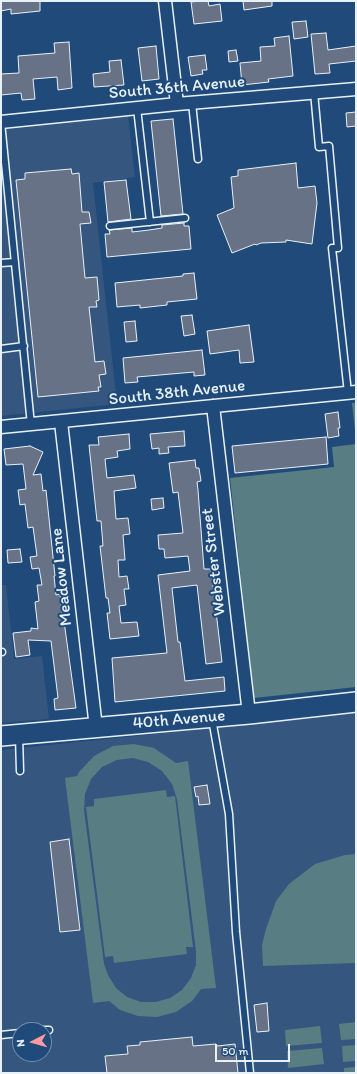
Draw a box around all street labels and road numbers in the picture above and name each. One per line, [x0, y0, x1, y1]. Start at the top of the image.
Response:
street label: South 36th Avenue [108, 72, 246, 104]
street label: South 38th Avenue [108, 376, 246, 410]
street label: Webster Street [197, 507, 231, 617]
street label: Meadow Lane [47, 527, 77, 627]
street label: 40th Avenue [132, 706, 226, 734]

